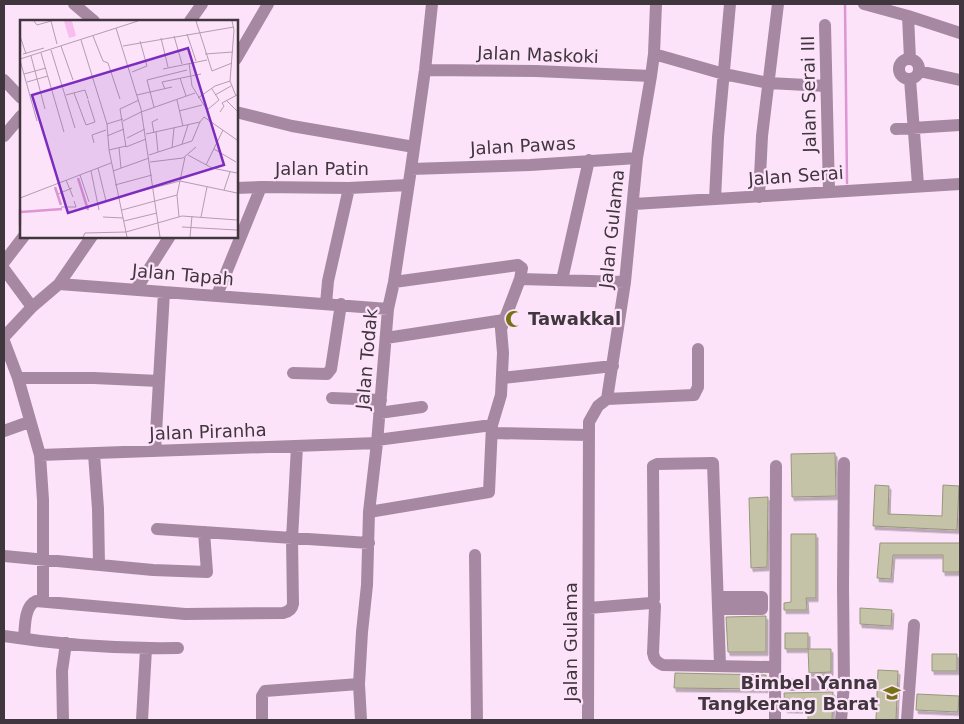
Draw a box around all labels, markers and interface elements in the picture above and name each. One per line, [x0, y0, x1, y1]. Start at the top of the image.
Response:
inset map [20, 20, 238, 238]
street label: Jalan Serai III [797, 35, 820, 154]
street label: Jalan Maskoki [476, 42, 599, 67]
street label: Jalan Pawas [469, 132, 576, 159]
street label: Jalan Patin [274, 158, 369, 179]
street label: Jalan Serai [747, 162, 844, 189]
street label: Jalan Gulama [595, 168, 628, 290]
street label: Jalan Tapah [130, 259, 235, 289]
street label: Jalan Todak [352, 307, 381, 411]
place label: Tawakkal [528, 308, 621, 329]
mosque icon: Tawakkal [504, 309, 524, 329]
street label: Jalan Piranha [148, 419, 267, 444]
street label: Jalan Gulama [560, 582, 581, 703]
place label: Bimbel Yanna Tangkerang Barat [698, 672, 878, 714]
school or university icon: Bimbel Yanna Tangkerang Barat [882, 683, 902, 703]

